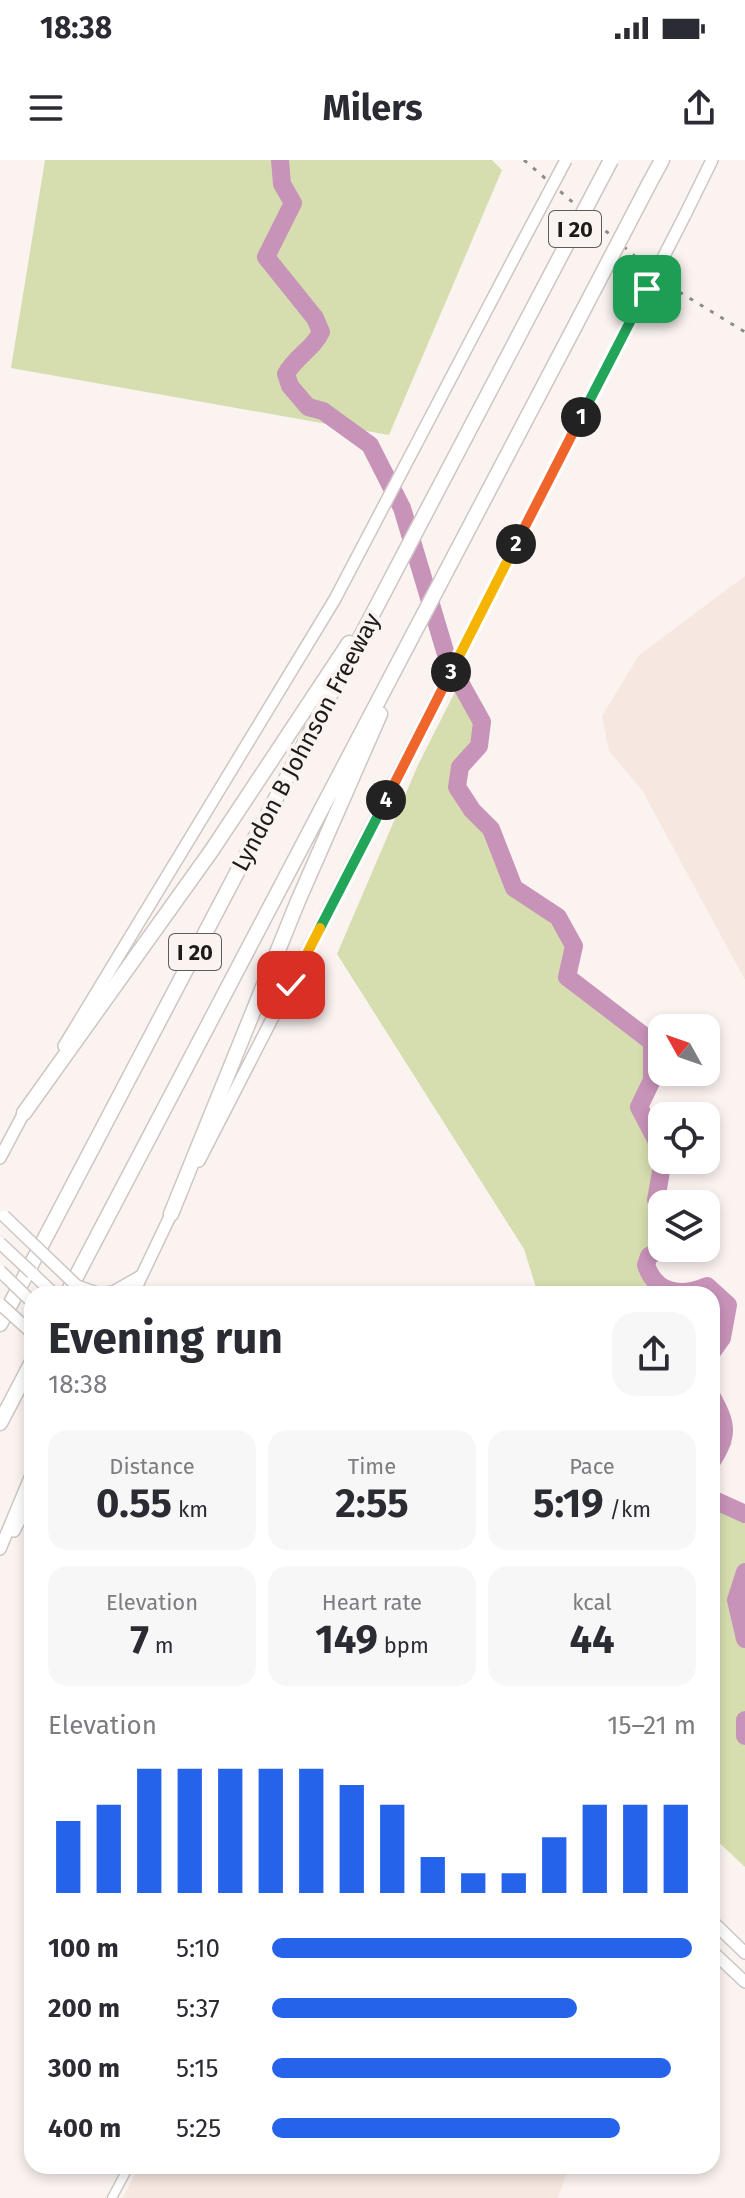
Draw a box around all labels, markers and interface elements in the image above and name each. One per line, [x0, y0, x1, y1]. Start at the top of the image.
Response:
text: 18:38 [40, 10, 112, 46]
icon: menu [24, 86, 68, 130]
text: Milers [322, 86, 423, 130]
icon: share [677, 86, 721, 130]
road number: I 20 [549, 211, 601, 247]
pin [613, 255, 681, 323]
icon: arrive [625, 267, 669, 311]
pin: 1 [561, 397, 601, 437]
text: 1 [576, 403, 586, 430]
pin: 2 [496, 524, 536, 564]
text: 2 [510, 530, 522, 557]
street label: Lyndon B Johnson Freeway [226, 608, 386, 876]
pin: 3 [431, 652, 471, 692]
text: 3 [445, 658, 457, 685]
pin: 4 [366, 780, 406, 820]
text: 4 [380, 786, 392, 813]
road number: I 20 [169, 934, 221, 970]
pin [257, 951, 325, 1019]
icon: check [269, 963, 313, 1007]
north arrow [648, 1014, 720, 1086]
map controls [648, 1014, 720, 1262]
button: locate [648, 1102, 720, 1174]
button: layers [648, 1190, 720, 1262]
text: Evening run [48, 1312, 283, 1365]
button: share [612, 1312, 696, 1396]
text: 18:38 [48, 1369, 107, 1400]
text: Distance [109, 1453, 195, 1480]
text: Time [348, 1453, 396, 1480]
text: Pace [569, 1453, 615, 1480]
text: 0.55 [96, 1480, 172, 1528]
text: 2:55 [335, 1480, 409, 1528]
text: 5:19 [533, 1480, 604, 1528]
text: km [172, 1496, 208, 1523]
text: /km [604, 1496, 651, 1523]
text: Elevation [106, 1589, 198, 1616]
text: Heart rate [322, 1589, 422, 1616]
text: kcal [572, 1589, 612, 1616]
text: 7 [130, 1616, 149, 1664]
text: 149 [315, 1616, 378, 1664]
text: 44 [569, 1616, 615, 1664]
text: m [149, 1632, 174, 1659]
text: bpm [378, 1632, 429, 1659]
text: Elevation [48, 1710, 157, 1741]
text: 15–21 m [607, 1710, 696, 1741]
text: 100 m [48, 1933, 119, 1964]
text: 5:10 [176, 1933, 220, 1964]
text: 200 m [48, 1993, 120, 2024]
text: 5:37 [176, 1993, 220, 2024]
text: 300 m [48, 2053, 120, 2084]
text: 5:15 [176, 2053, 219, 2084]
text: 400 m [48, 2113, 121, 2144]
text: 5:25 [176, 2113, 221, 2144]

